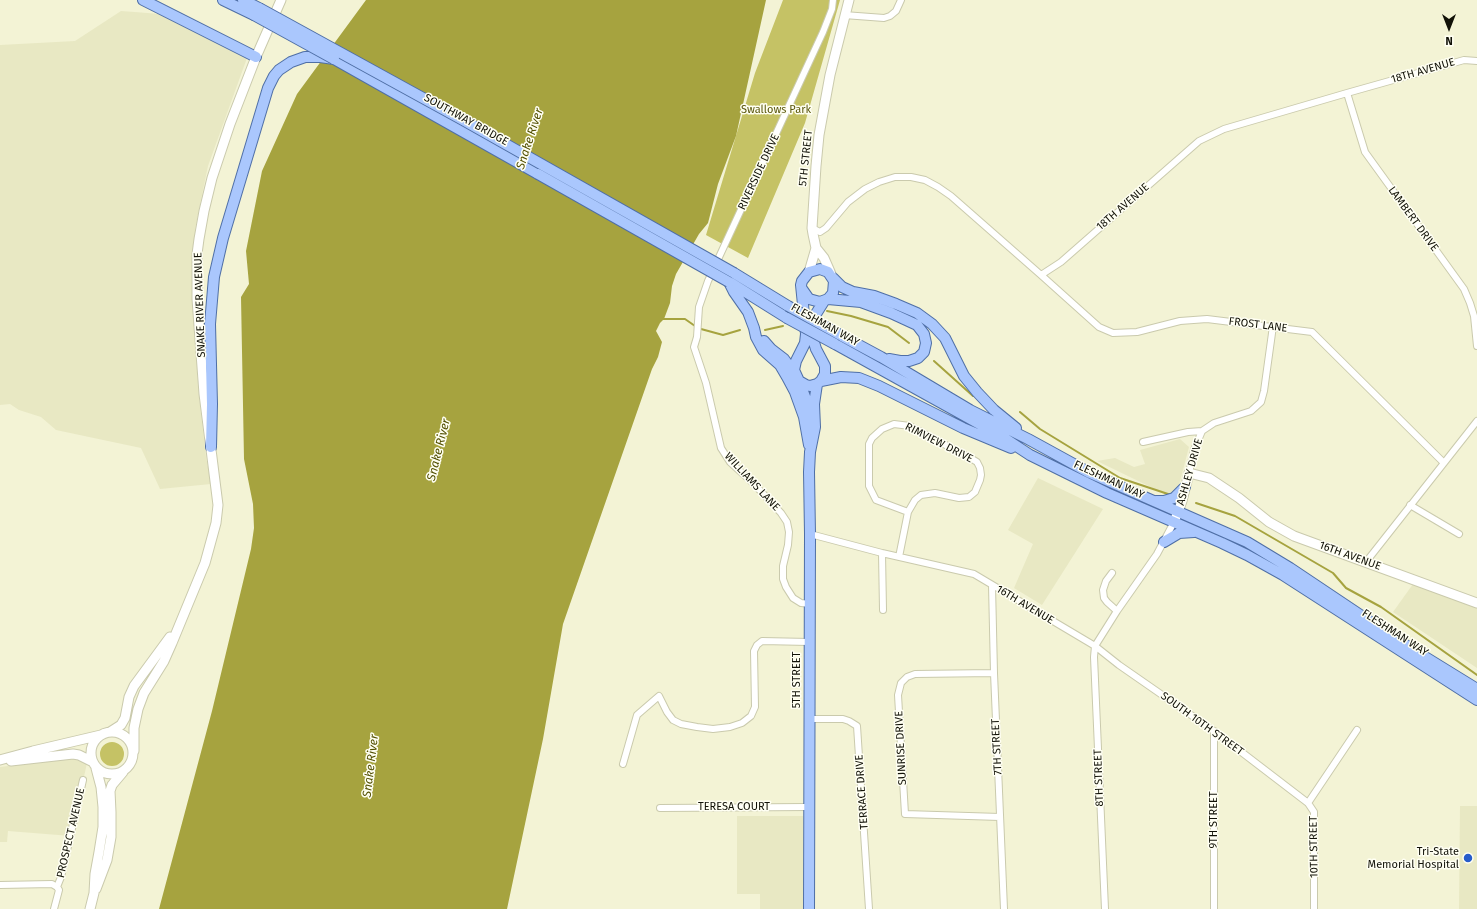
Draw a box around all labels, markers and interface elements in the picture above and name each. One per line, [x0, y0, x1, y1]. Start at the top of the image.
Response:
north arrow [1429, 8, 1469, 48]
text: N [1445, 34, 1453, 47]
street label: 18TH AVENUE [1390, 56, 1456, 86]
street label: SOUTHWAY BRIDGE [422, 91, 510, 149]
park label: Swallows Park [741, 103, 811, 117]
water label: Snake River [513, 107, 547, 171]
street label: 5TH STREET [796, 129, 816, 187]
street label: RIVERSIDE DRIVE [736, 132, 782, 212]
street label: 18TH AVENUE [1094, 181, 1152, 233]
street label: LAMBERT DRIVE [1385, 184, 1441, 254]
street label: SNAKE RIVER AVENUE [192, 252, 208, 358]
street label: FLESHMAN WAY [788, 301, 862, 349]
street label: FROST LANE [1228, 315, 1288, 335]
water label: Snake River [424, 418, 454, 482]
street label: RIMVIEW DRIVE [903, 420, 975, 466]
street label: ASHLEY DRIVE [1174, 437, 1206, 507]
street label: WILLIAMS LANE [721, 450, 783, 514]
street label: FLESHMAN WAY [1072, 458, 1146, 502]
street label: 16TH AVENUE [1317, 539, 1383, 573]
street label: 16TH AVENUE [994, 583, 1056, 627]
street label: FLESHMAN WAY [1359, 607, 1431, 659]
street label: 5TH STREET [790, 652, 804, 708]
street label: SOUTH 10TH STREET [1158, 690, 1246, 758]
street label: SUNRISE DRIVE [892, 710, 910, 786]
street label: 7TH STREET [989, 718, 1005, 776]
water label: Snake River [360, 734, 382, 798]
street label: 8TH STREET [1091, 749, 1107, 807]
street label: TERRACE DRIVE [853, 754, 871, 830]
street label: PROSPECT AVENUE [54, 787, 88, 879]
street label: 9TH STREET [1207, 791, 1221, 849]
street label: TERESA COURT [698, 800, 770, 814]
street label: 10TH STREET [1307, 816, 1321, 878]
place label: Tri-State Memorial Hospital [1368, 845, 1459, 871]
marker: Tri-State Memorial Hospital [1462, 852, 1474, 864]

